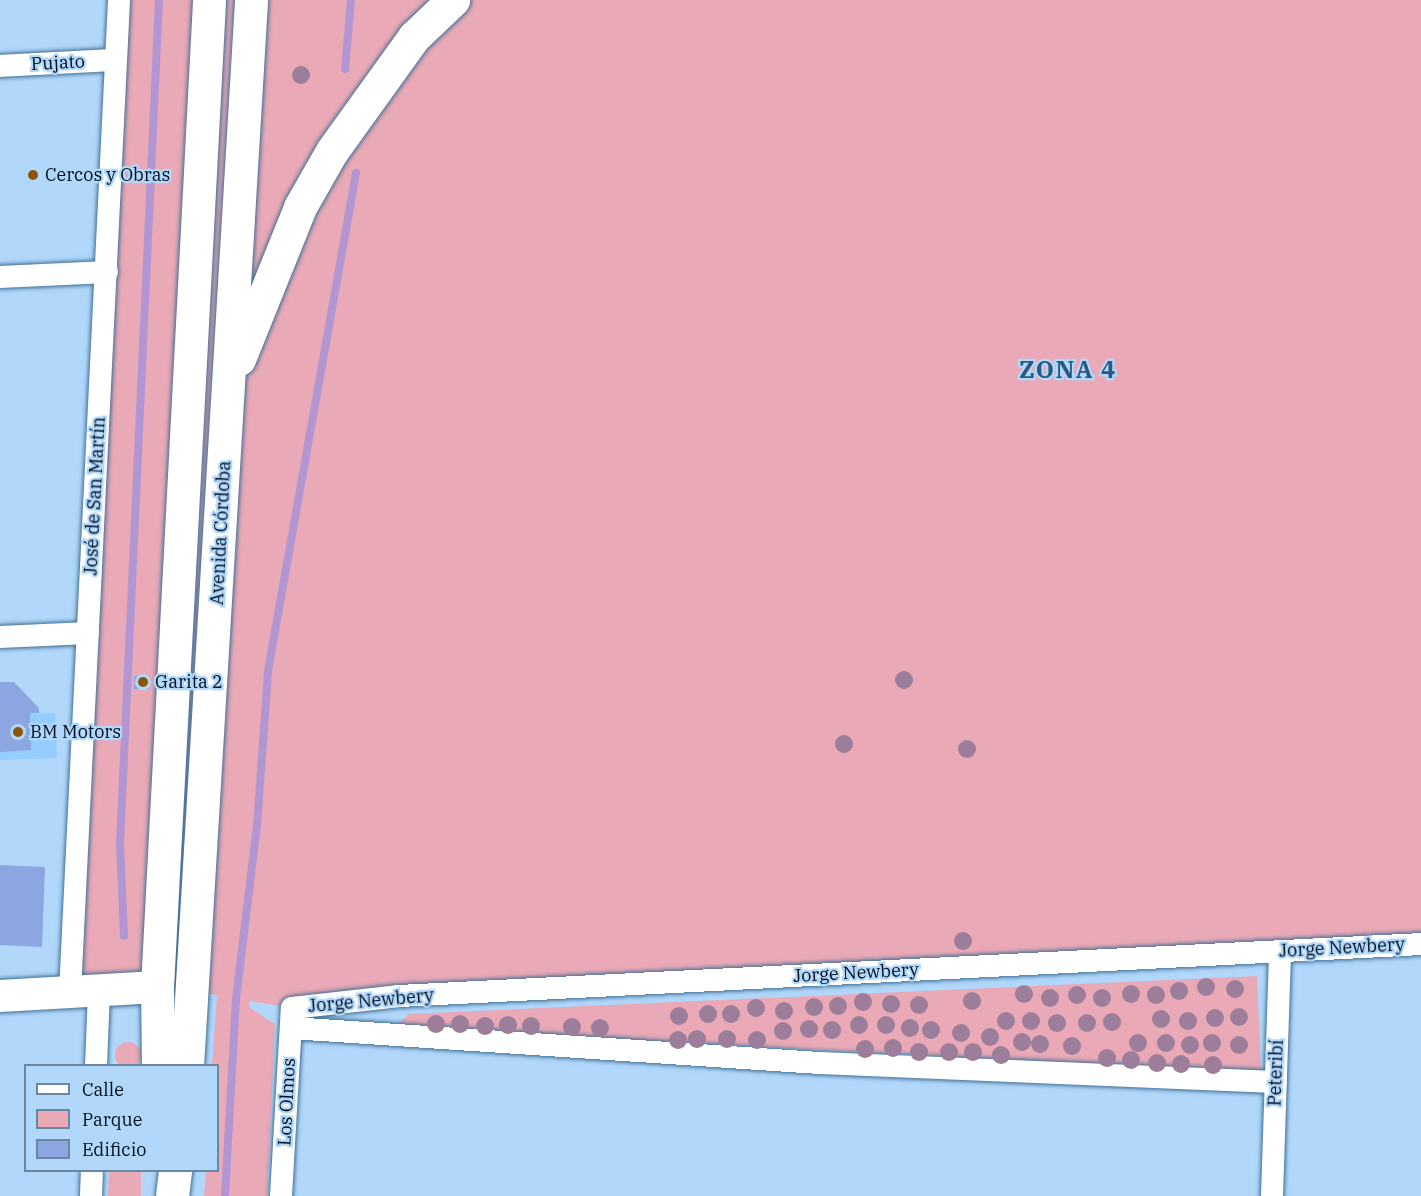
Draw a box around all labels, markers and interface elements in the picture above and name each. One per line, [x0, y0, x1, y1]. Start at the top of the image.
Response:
street label: Pujato [30, 51, 86, 75]
place label: Cercos y Obras [45, 164, 170, 186]
marker: Cercos y Obras [26, 168, 40, 182]
district label: ZONA 4 [1019, 356, 1117, 384]
street label: José de San Martín [80, 416, 110, 576]
street label: Avenida Córdoba [206, 460, 236, 606]
place label: Garita 2 [155, 671, 223, 693]
marker: Garita 2 [136, 675, 150, 689]
place label: BM Motors [30, 721, 121, 743]
marker: BM Motors [11, 725, 25, 739]
street label: Jorge Newbery [1279, 934, 1405, 962]
street label: Jorge Newbery [793, 959, 919, 987]
street label: Jorge Newbery [307, 985, 435, 1017]
street label: Peteribí [1264, 1039, 1288, 1107]
street label: Los Olmos [274, 1057, 300, 1147]
legend [24, 1064, 219, 1172]
text: Calle [82, 1078, 124, 1101]
text: Parque [82, 1108, 142, 1131]
text: Edificio [82, 1138, 146, 1161]

